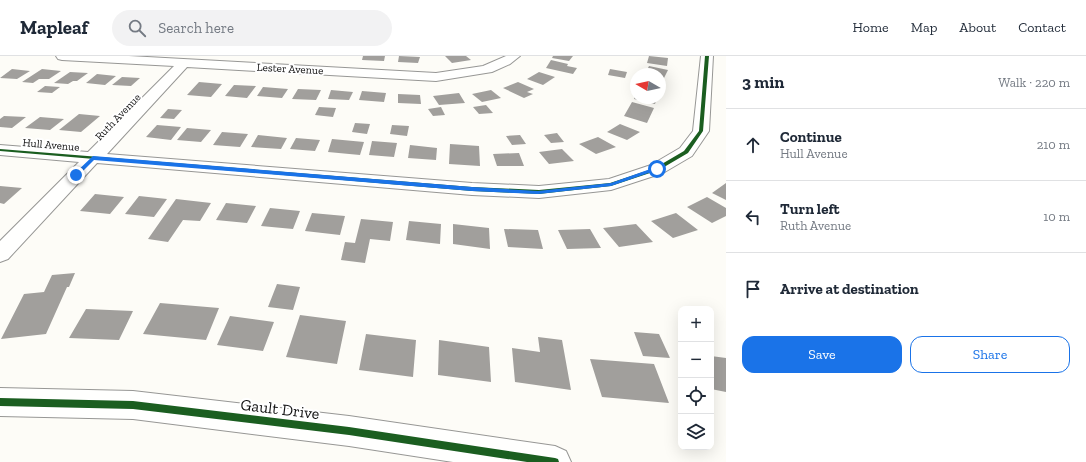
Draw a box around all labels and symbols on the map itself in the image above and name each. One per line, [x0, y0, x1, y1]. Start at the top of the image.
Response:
street label: Lester Avenue [256, 61, 324, 77]
north arrow [630, 68, 666, 104]
street label: Ruth Avenue [92, 91, 144, 143]
street label: Hull Avenue [22, 136, 80, 154]
route start [648, 160, 666, 178]
route end [67, 166, 85, 184]
street label: Gault Drive [240, 395, 320, 423]

